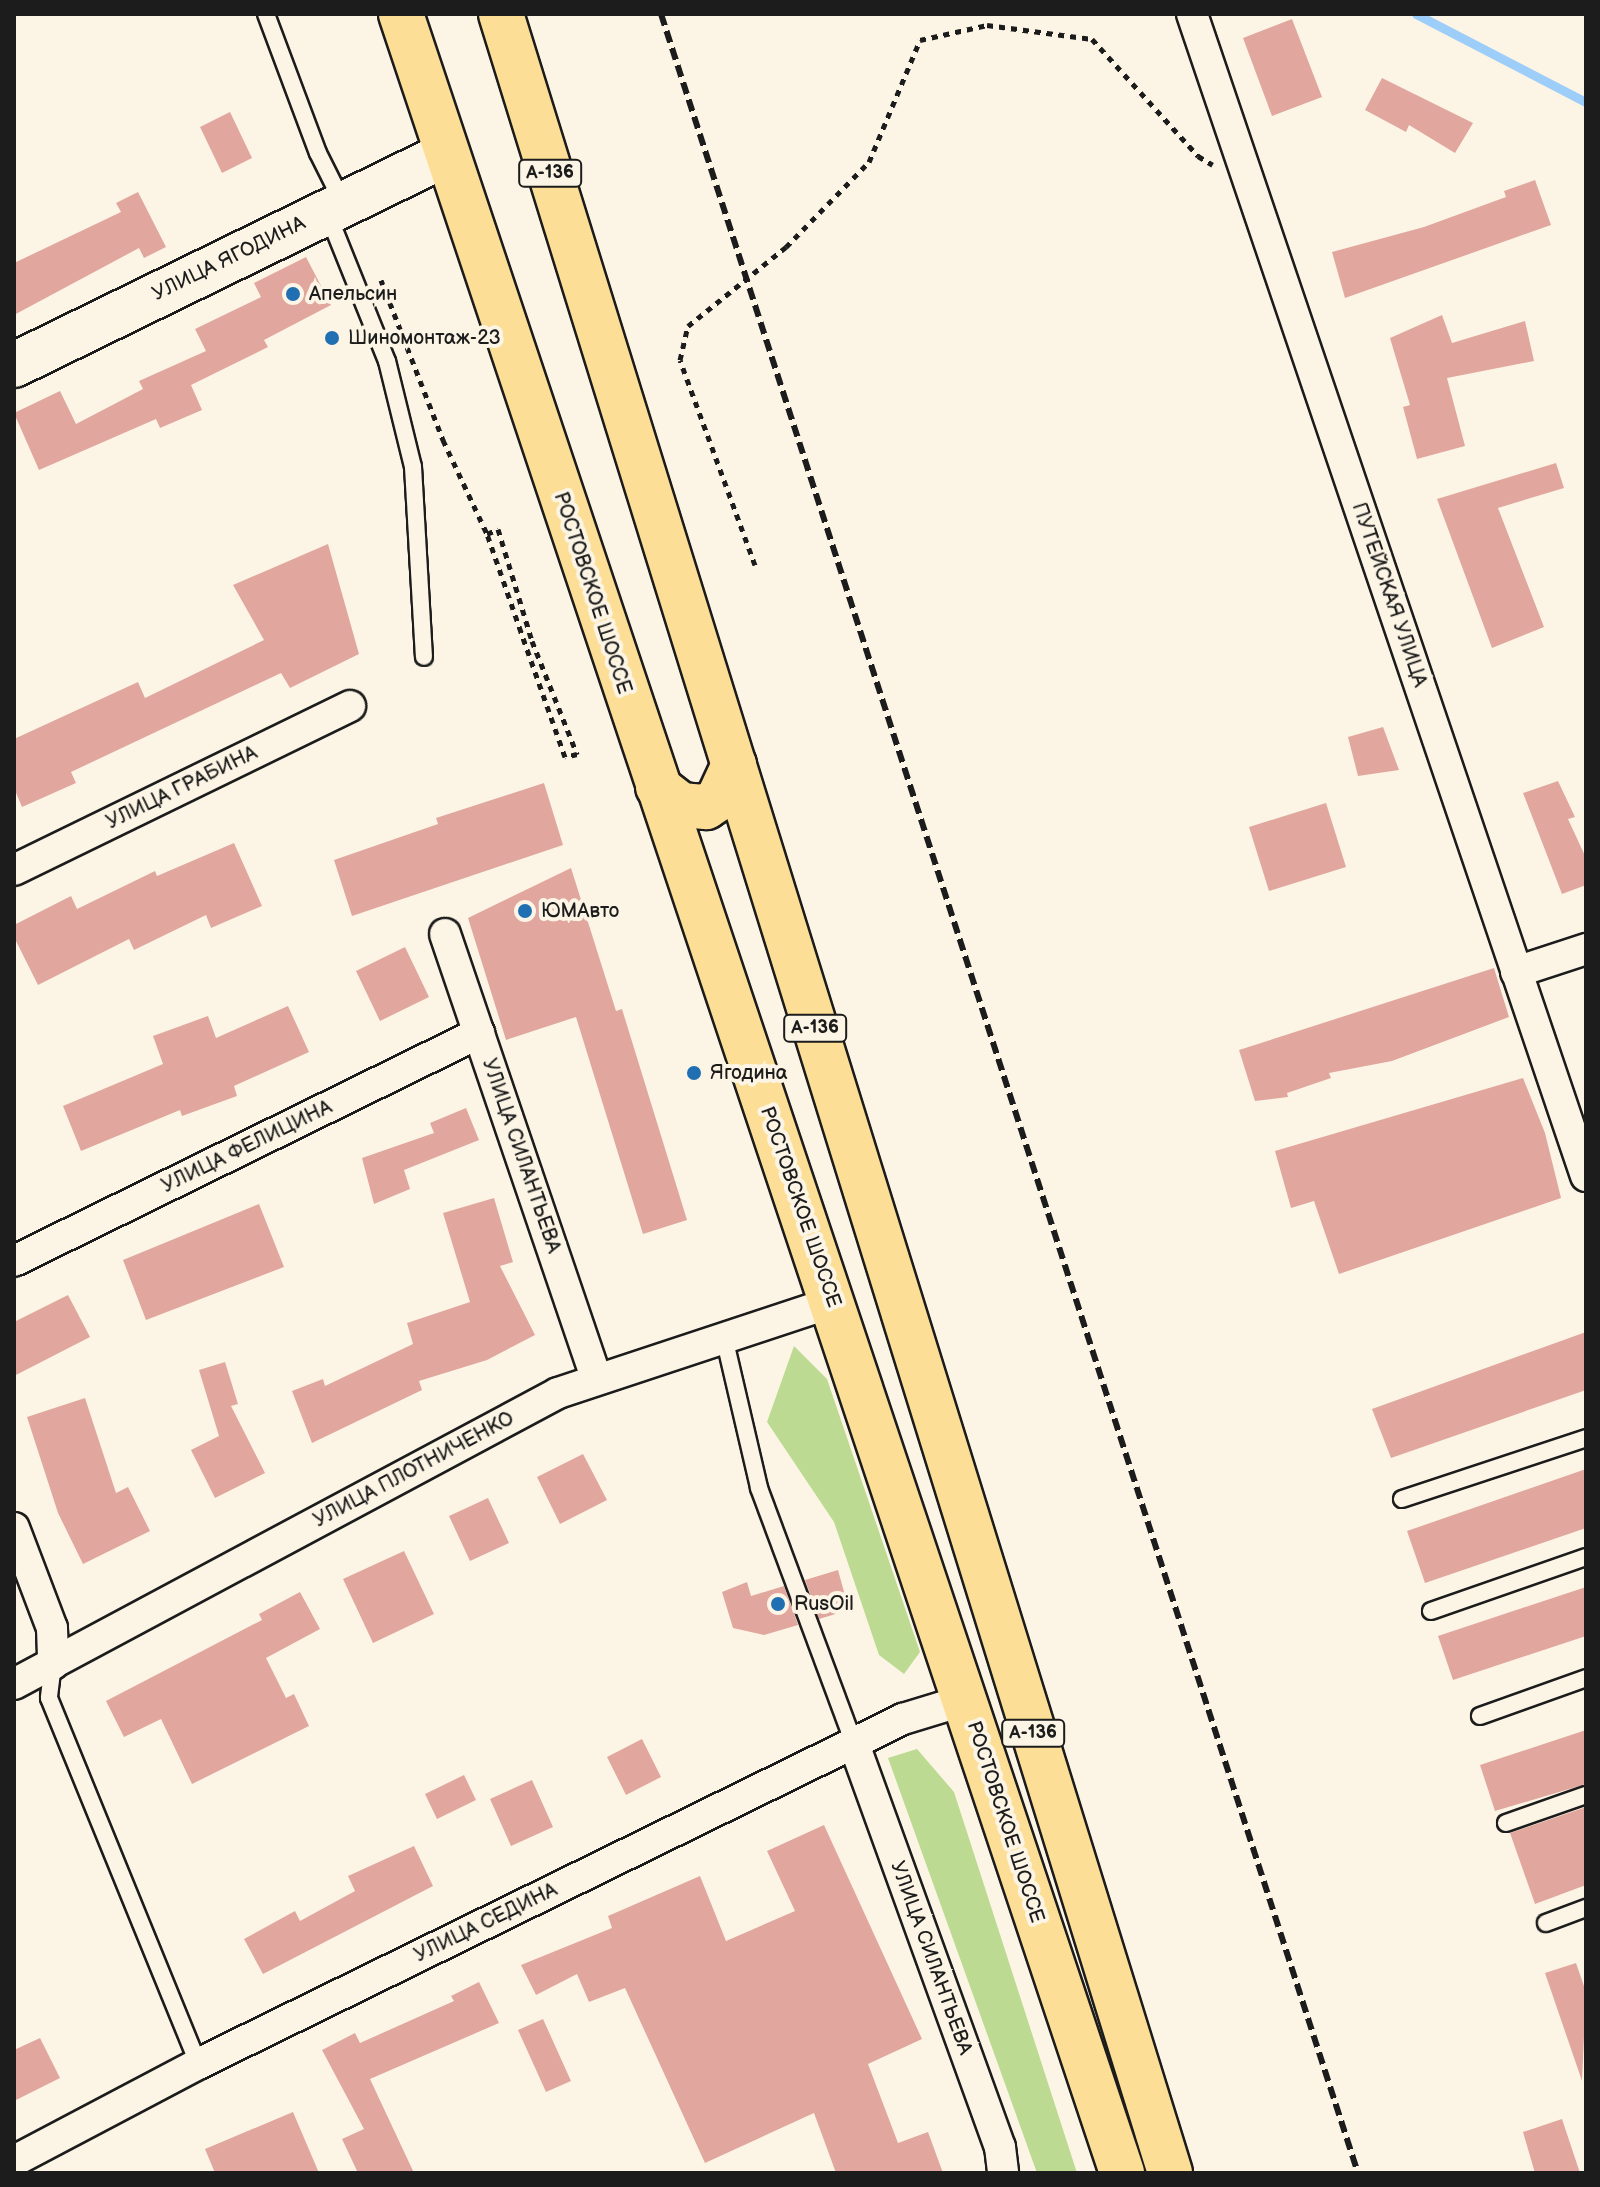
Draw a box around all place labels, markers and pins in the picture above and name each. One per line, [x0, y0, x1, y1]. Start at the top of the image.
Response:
place label: Апельсин [309, 282, 397, 306]
marker: Апельсин [284, 285, 302, 303]
place label: Шиномонтаж-23 [348, 326, 501, 350]
marker: Шиномонтаж-23 [323, 329, 341, 347]
place label: ЮМАвто [541, 899, 619, 923]
marker: ЮМАвто [516, 902, 534, 920]
place label: Ягодина [710, 1061, 788, 1085]
marker: Ягодина [685, 1064, 703, 1082]
place label: RusOil [794, 1592, 854, 1616]
marker: RusOil [769, 1595, 787, 1613]

